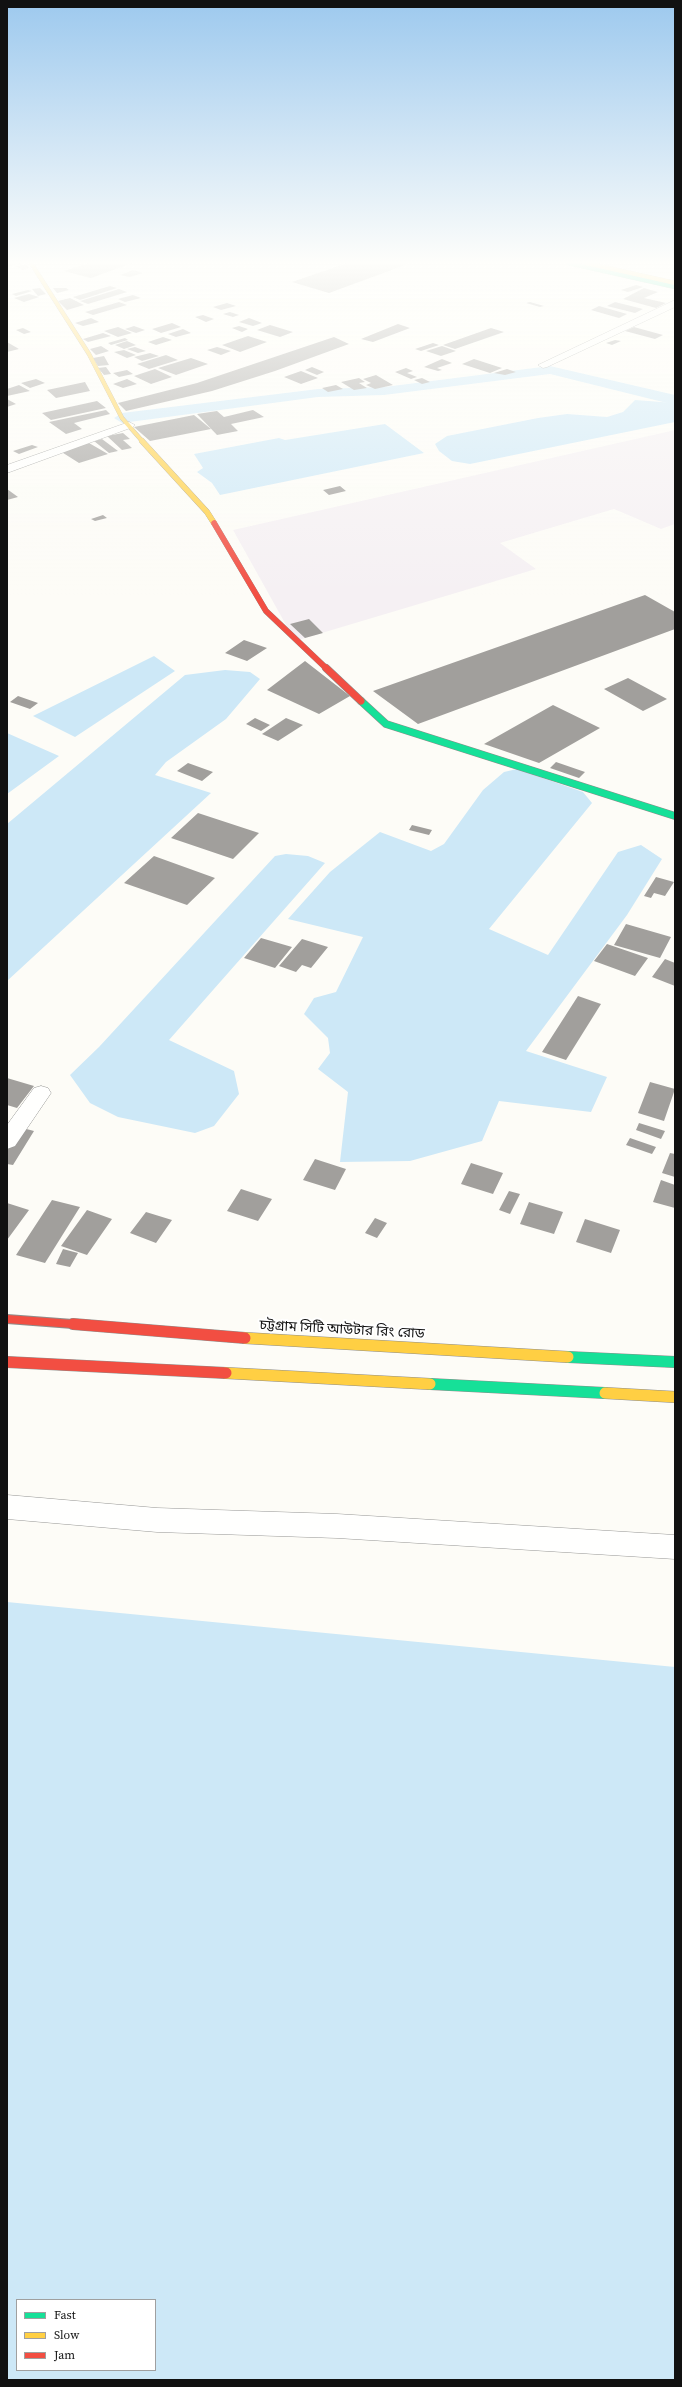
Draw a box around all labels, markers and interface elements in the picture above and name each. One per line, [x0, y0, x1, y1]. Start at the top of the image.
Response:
street label: চট্টগ্রাম সিটি আউটার রিং রোড [259, 1317, 425, 1343]
legend [16, 2299, 156, 2371]
text: Fast [54, 2307, 76, 2323]
text: Slow [54, 2327, 79, 2343]
text: Jam [54, 2347, 75, 2363]

